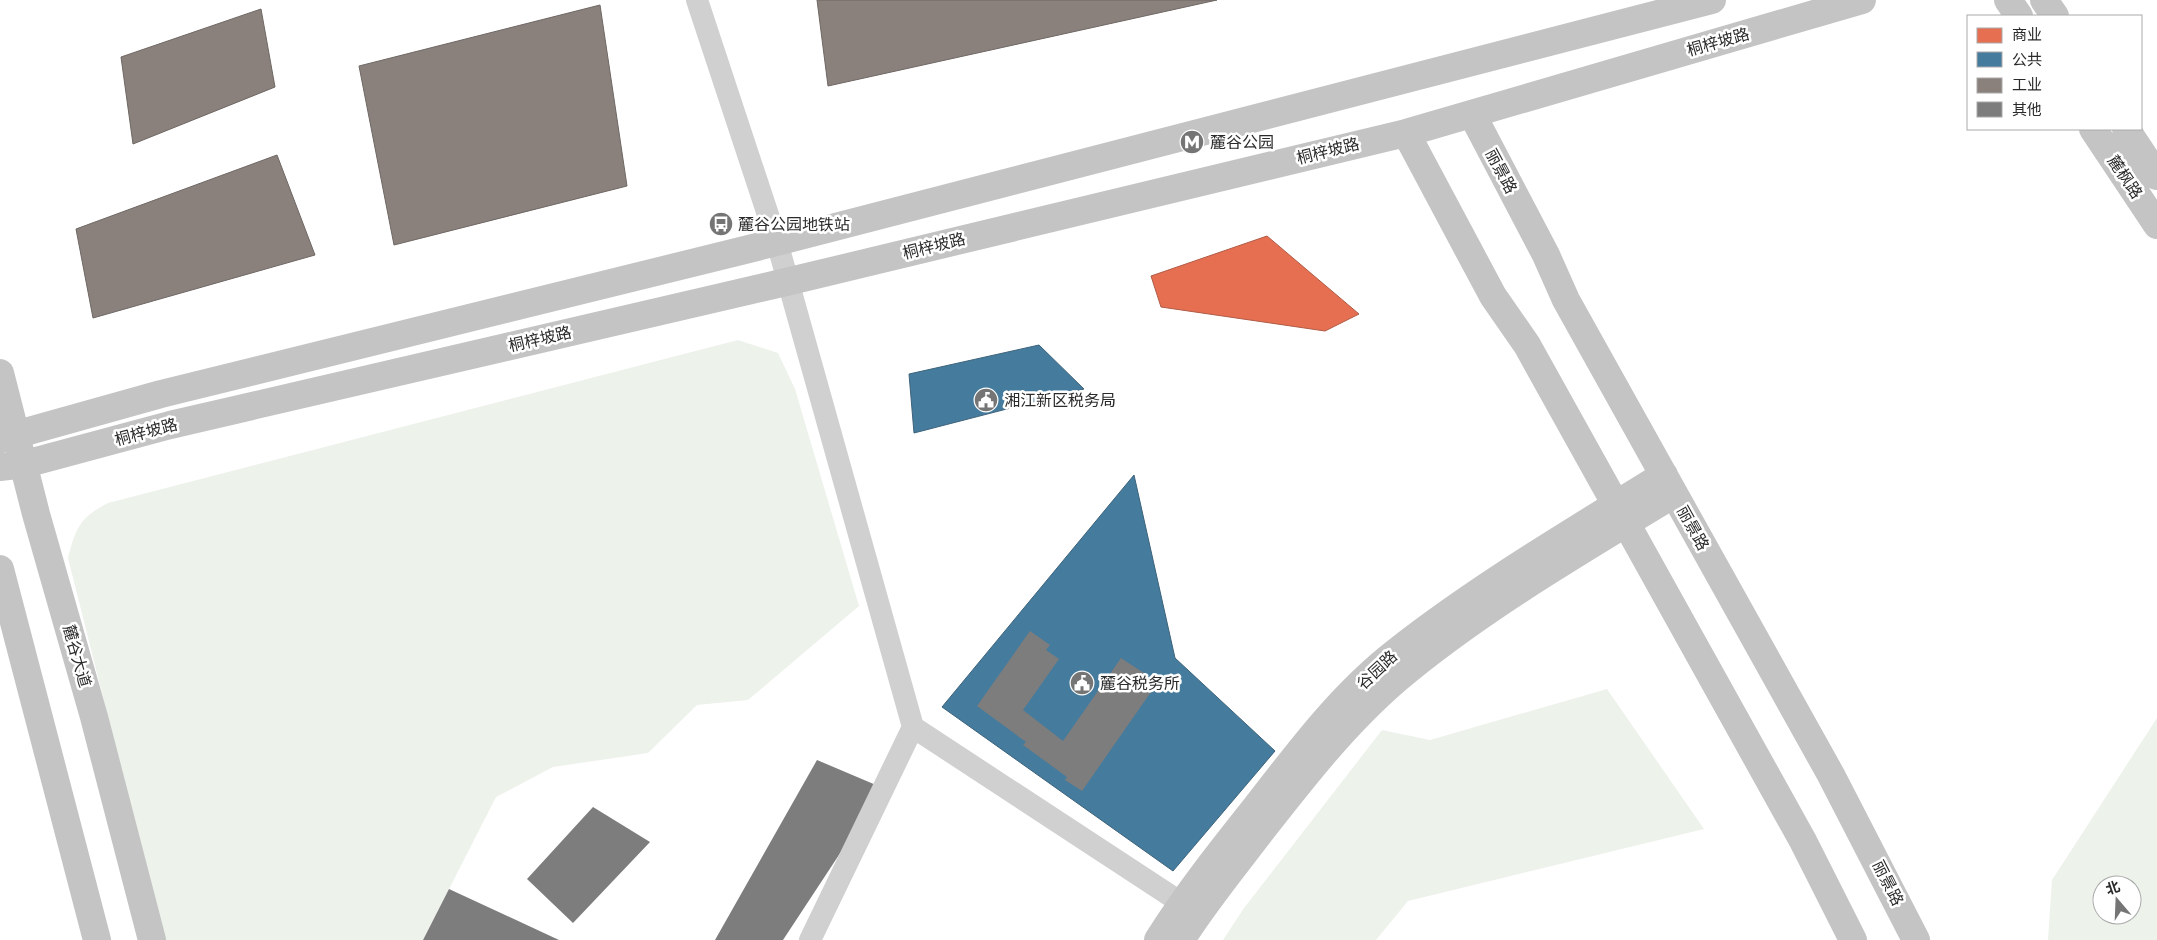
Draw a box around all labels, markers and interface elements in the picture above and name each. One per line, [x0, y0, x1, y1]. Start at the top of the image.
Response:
legend [1967, 15, 2142, 130]
street label: 桐梓坡路 [1685, 24, 1751, 60]
text: 商业 [2012, 26, 2042, 44]
text: 公共 [2012, 51, 2042, 69]
text: 工业 [2012, 76, 2042, 94]
text: 其他 [2012, 101, 2042, 119]
metro station icon: 麓谷公园 [1179, 129, 1205, 155]
place label: 麓谷公园 [1210, 133, 1274, 152]
street label: 桐梓坡路 [1295, 134, 1361, 168]
street label: 丽景路 [1481, 145, 1521, 197]
street label: 麓枫路 [2104, 152, 2146, 202]
bus stop icon: 麓谷公园地铁站 [708, 211, 734, 237]
place label: 麓谷公园地铁站 [738, 215, 850, 234]
street label: 桐梓坡路 [901, 229, 967, 263]
street label: 桐梓坡路 [507, 323, 573, 355]
public building icon: 湘江新区税务局 [973, 387, 999, 413]
place label: 湘江新区税务局 [1004, 391, 1116, 410]
street label: 桐梓坡路 [113, 415, 179, 449]
street label: 丽景路 [1673, 502, 1713, 554]
street label: 麓谷大道 [59, 623, 95, 689]
street label: 谷园路 [1353, 647, 1401, 693]
public building icon: 麓谷税务所 [1069, 670, 1095, 696]
place label: 麓谷税务所 [1100, 674, 1180, 693]
street label: 丽景路 [1869, 857, 1907, 909]
north arrow [2092, 875, 2142, 925]
text: 北 [2103, 877, 2122, 898]

